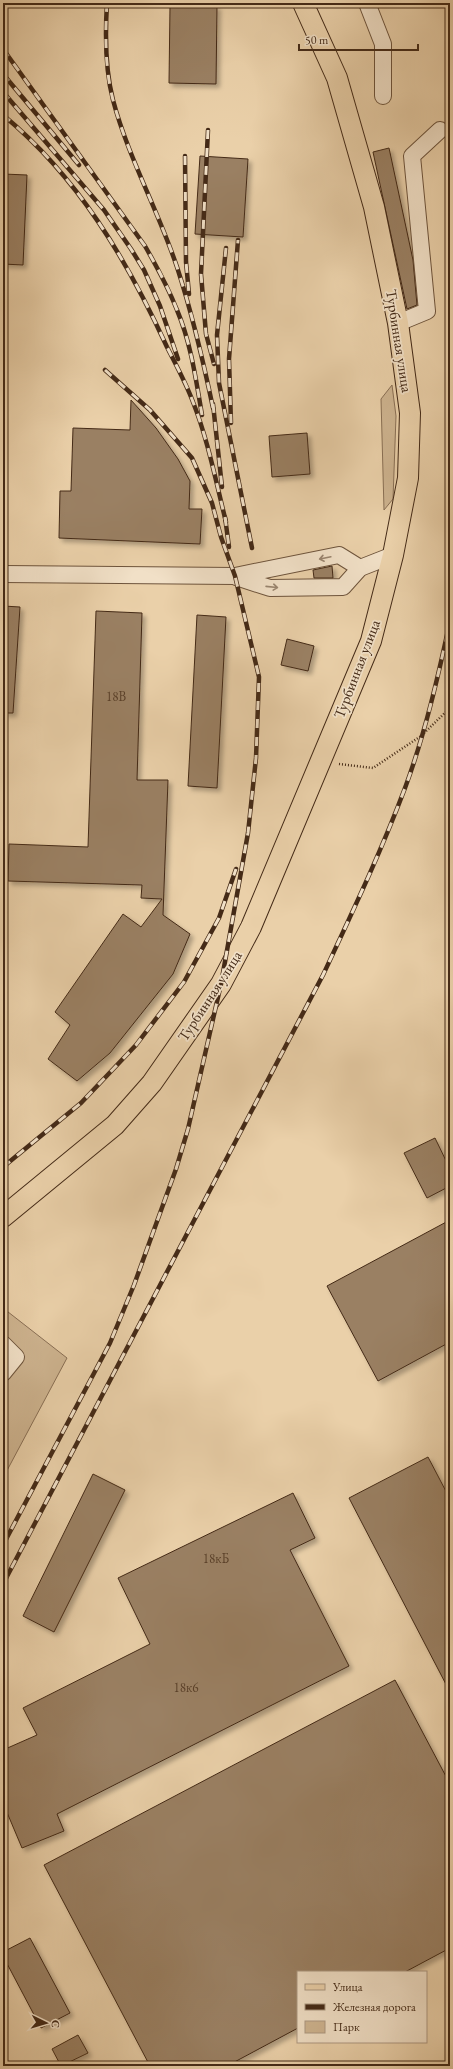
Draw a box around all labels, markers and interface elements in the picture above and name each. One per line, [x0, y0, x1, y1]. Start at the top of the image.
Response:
scale bar [299, 26, 418, 52]
text: 50 m [305, 32, 329, 48]
street label: Турбинная улица [382, 288, 417, 394]
one-way arrow [319, 554, 332, 562]
one-way arrow [266, 584, 279, 591]
street label: Турбинная улица [329, 617, 384, 721]
house number: 18В [106, 688, 126, 705]
street label: Турбинная улица [173, 947, 246, 1045]
house number: 18кБ [203, 1550, 230, 1567]
house number: 18к6 [174, 1679, 198, 1696]
legend [297, 1971, 427, 2043]
text: Улица [332, 1979, 363, 1995]
text: Железная дорога [332, 1999, 416, 2015]
north arrow [26, 2003, 66, 2043]
text: С [49, 2019, 63, 2029]
text: Парк [333, 2019, 360, 2035]

